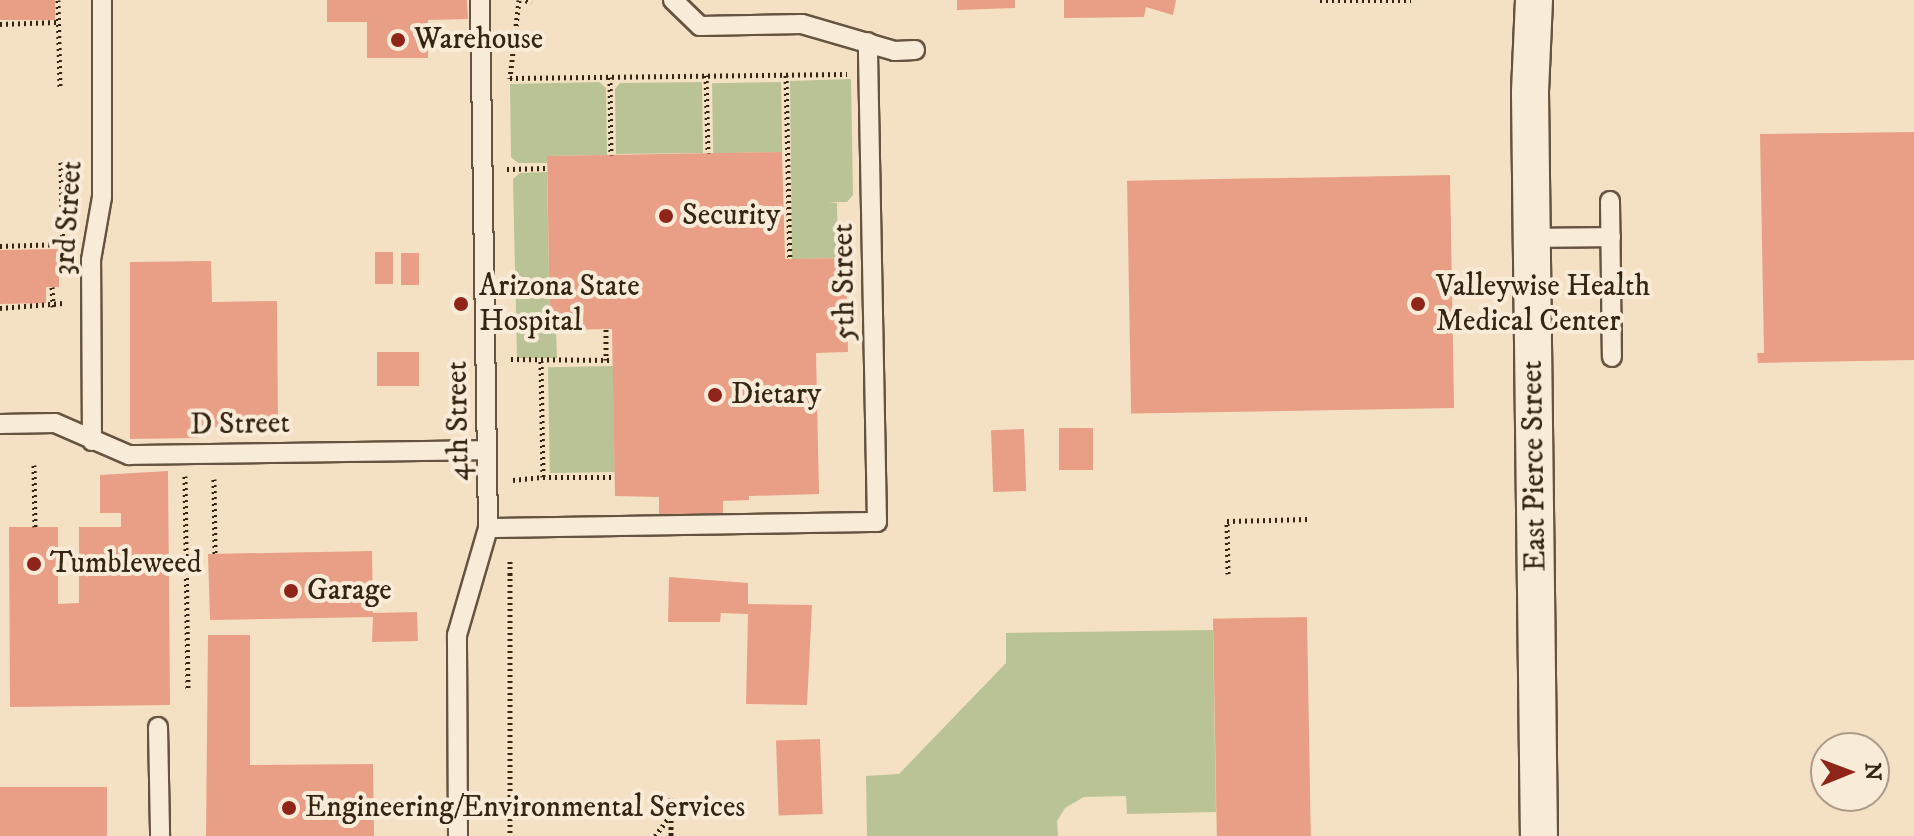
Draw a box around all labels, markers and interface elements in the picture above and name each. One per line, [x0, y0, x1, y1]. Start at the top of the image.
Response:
place label: Warehouse [414, 22, 543, 58]
marker: Warehouse [389, 31, 407, 49]
street label: 3rd Street [47, 160, 91, 276]
place label: Security [682, 198, 780, 234]
marker: Security [657, 207, 675, 225]
street label: 5th Street [826, 223, 864, 341]
place label: Arizona State Hospital [479, 269, 640, 340]
place label: Valleywise Health Medical Center [1436, 269, 1650, 340]
marker: Arizona State Hospital [450, 293, 472, 315]
marker: Valleywise Health Medical Center [1407, 293, 1429, 315]
street label: East Pierce Street [1515, 360, 1555, 572]
street label: 4th Street [440, 361, 478, 481]
place label: Dietary [731, 377, 821, 413]
marker: Dietary [706, 386, 724, 404]
street label: D Street [190, 406, 290, 444]
place label: Tumbleweed [50, 546, 202, 582]
marker: Tumbleweed [25, 555, 43, 573]
place label: Garage [307, 573, 392, 609]
marker: Garage [282, 582, 300, 600]
north arrow [1810, 732, 1890, 812]
text: N [1859, 762, 1886, 781]
place label: Engineering/Environmental Services [305, 790, 745, 826]
marker: Engineering/Environmental Services [280, 799, 298, 817]

